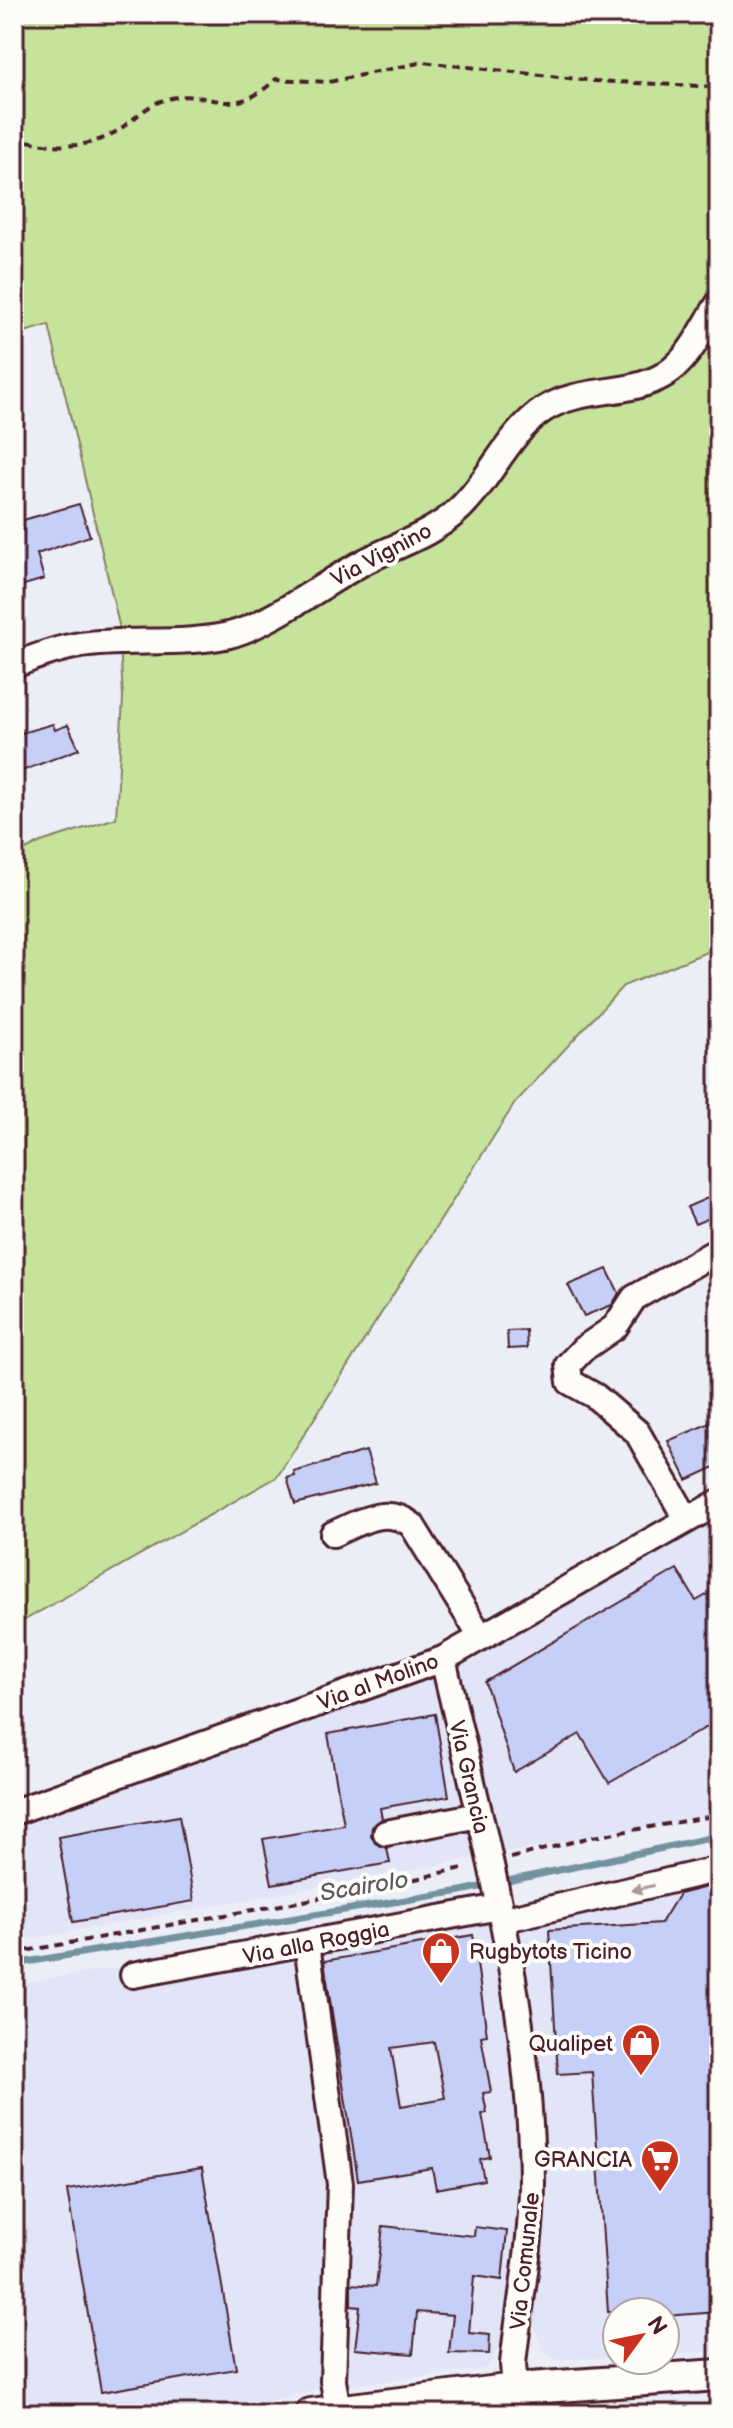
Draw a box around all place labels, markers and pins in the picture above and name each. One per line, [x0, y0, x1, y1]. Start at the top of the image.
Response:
shop icon: Rugbytots Ticino [420, 1930, 462, 1985]
place label: Rugbytots Ticino [469, 1939, 632, 1966]
shop icon: Qualipet [620, 2022, 662, 2077]
place label: Qualipet [529, 2031, 613, 2058]
supermarket icon: GRANCIA [639, 2138, 681, 2193]
place label: GRANCIA [534, 2147, 633, 2174]

